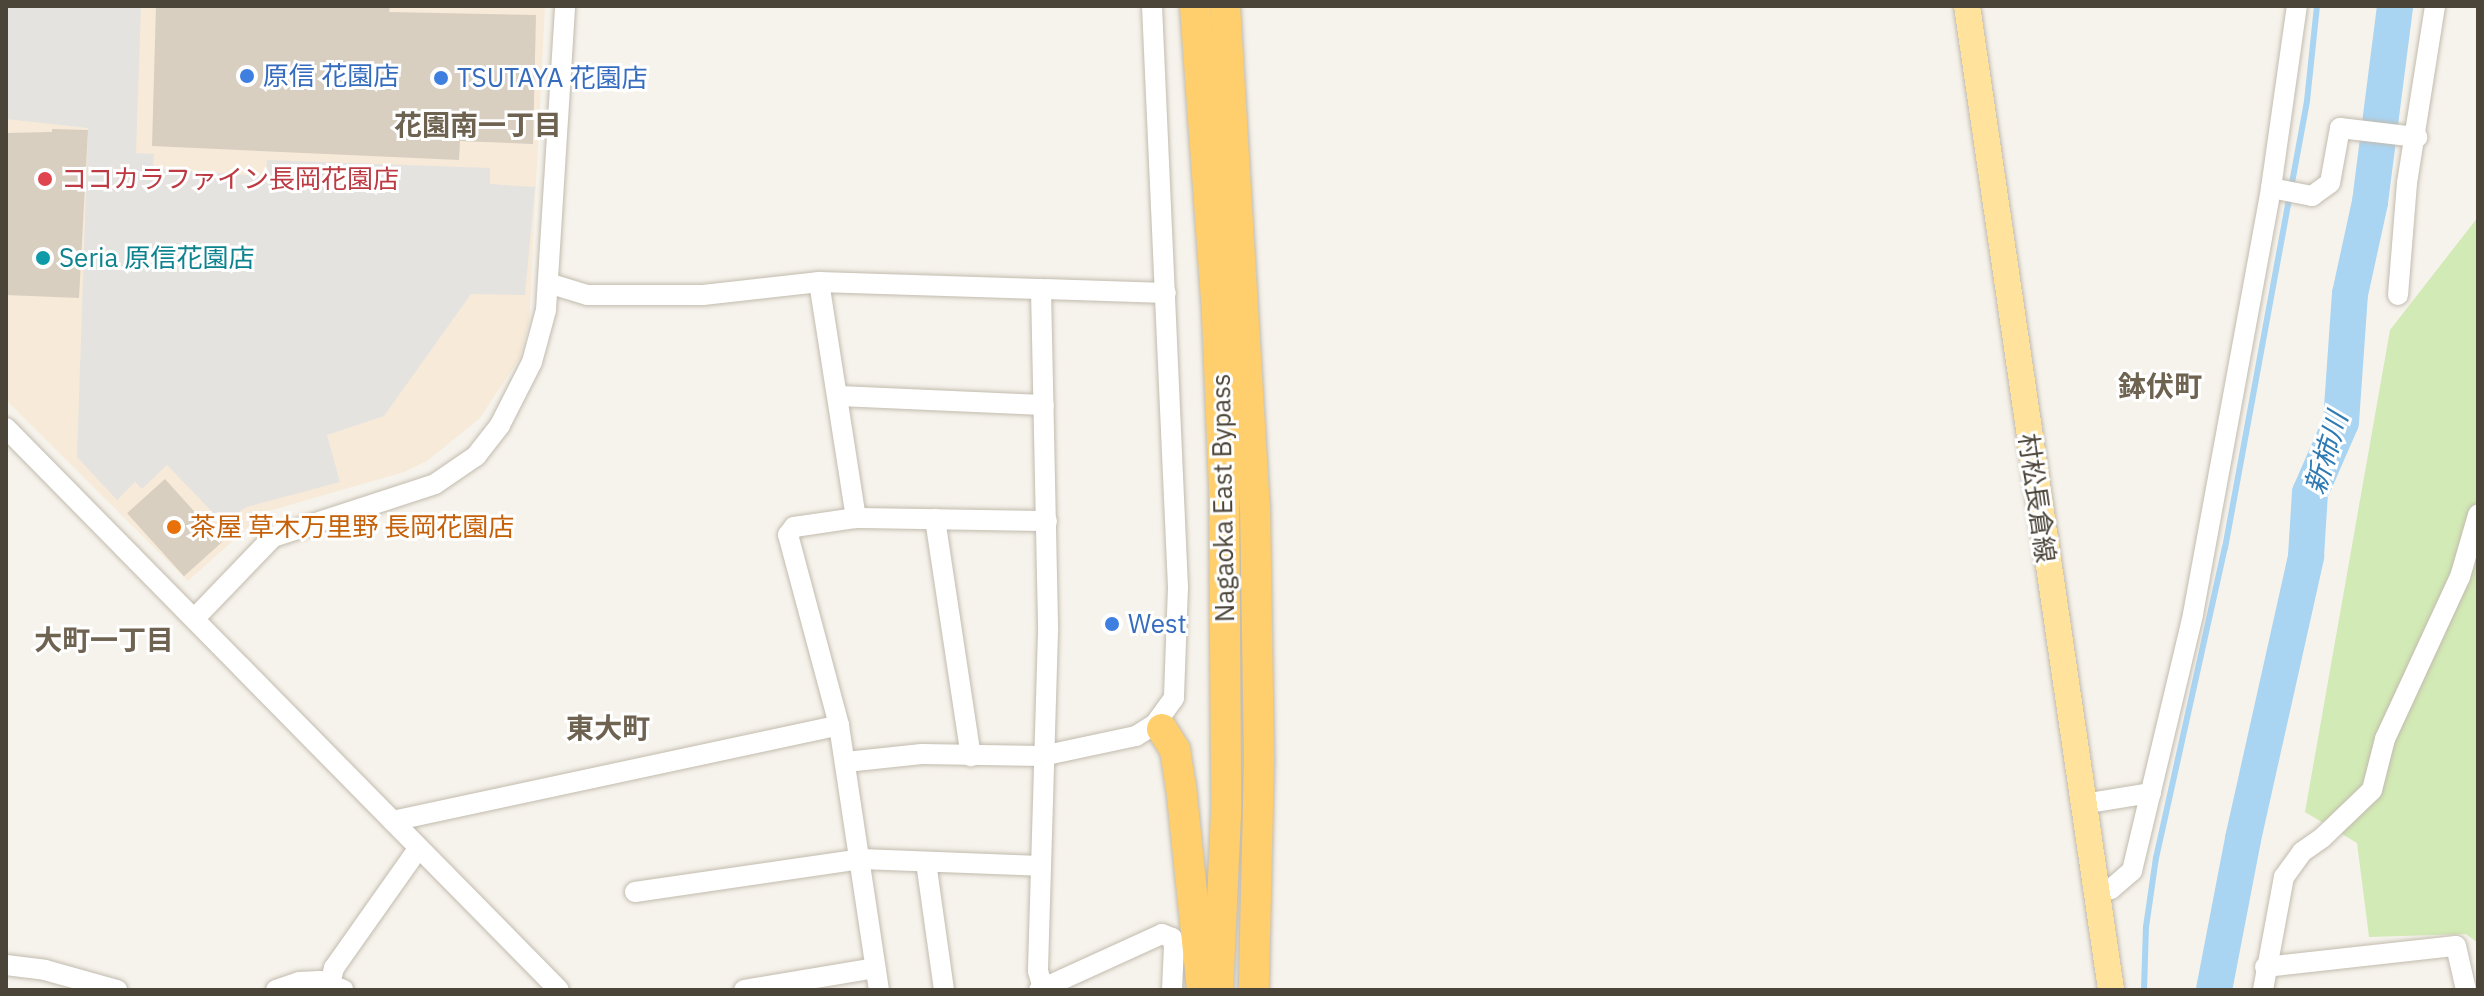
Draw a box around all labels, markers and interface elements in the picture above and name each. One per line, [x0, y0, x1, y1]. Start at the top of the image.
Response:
place label: 原信 花園店 [263, 60, 399, 92]
place label: TSUTAYA 花園店 [457, 62, 648, 94]
marker: 原信 花園店 [238, 67, 256, 85]
marker: TSUTAYA 花園店 [432, 69, 450, 87]
district label: 花園南一丁目 [394, 108, 562, 142]
place label: ココカラファイン長岡花園店 [61, 163, 399, 195]
marker: ココカラファイン長岡花園店 [36, 170, 54, 188]
place label: Seria 原信花園店 [59, 242, 254, 274]
marker: Seria 原信花園店 [34, 249, 52, 267]
district label: 鉢伏町 [2118, 369, 2202, 403]
street label: Nagaoka East Bypass [1205, 373, 1241, 623]
water label: 新柿川 [2298, 408, 2354, 498]
street label: 村松長倉線 [2013, 431, 2061, 565]
place label: 茶屋 草木万里野 長岡花園店 [190, 511, 514, 543]
marker: 茶屋 草木万里野 長岡花園店 [165, 518, 183, 536]
place label: West [1128, 608, 1187, 640]
marker: West [1103, 615, 1121, 633]
district label: 大町一丁目 [34, 623, 174, 657]
district label: 東大町 [566, 711, 650, 745]

